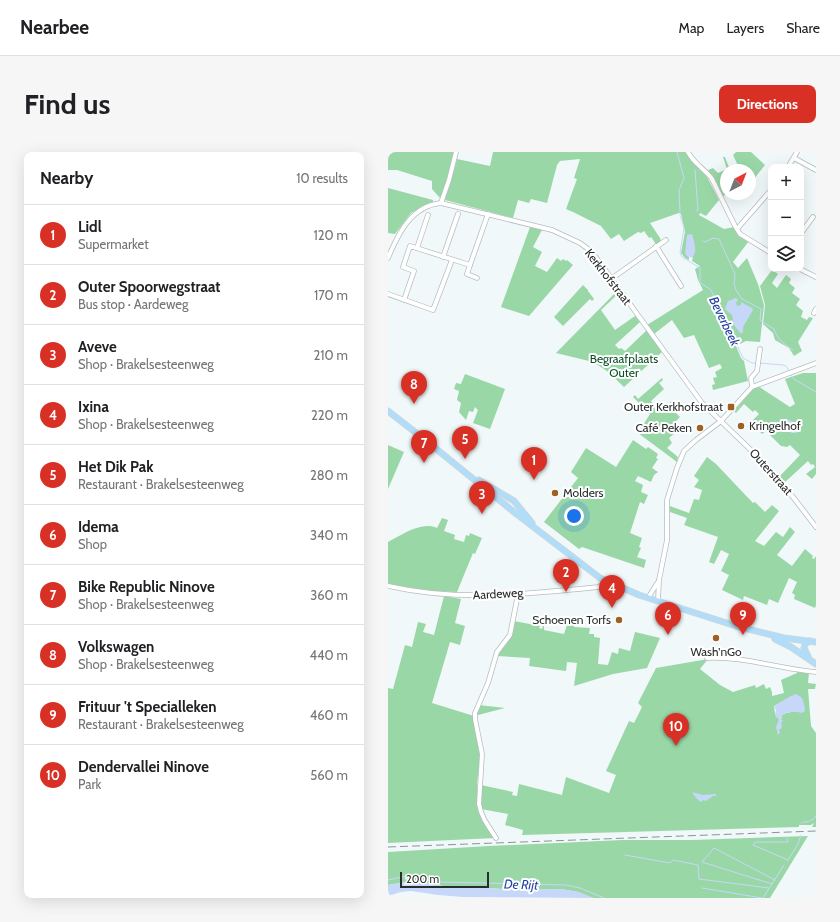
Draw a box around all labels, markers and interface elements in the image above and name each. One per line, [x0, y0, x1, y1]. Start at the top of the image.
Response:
text: Nearbee [20, 16, 89, 39]
text: Map [679, 19, 704, 37]
text: Layers [726, 19, 764, 37]
text: Share [786, 19, 820, 37]
button: Directions [719, 85, 816, 123]
text: Find us [24, 87, 110, 121]
north arrow [720, 164, 756, 200]
map controls [768, 164, 804, 272]
button: + [768, 164, 804, 200]
text: Nearby [40, 168, 93, 188]
text: 10 results [296, 170, 348, 186]
button: − [768, 200, 804, 236]
text: Lidl [78, 218, 102, 236]
text: 1 [51, 227, 55, 243]
text: 120 m [314, 227, 348, 243]
text: Supermarket [78, 236, 149, 252]
button: layers [768, 236, 804, 272]
street label: Kerkhofstraat [582, 246, 635, 308]
text: Outer Spoorwegstraat [78, 278, 220, 296]
text: 2 [50, 287, 56, 303]
text: 170 m [314, 287, 348, 303]
water label: Beverbeek [706, 294, 744, 349]
text: Bus stop · Aardeweg [78, 296, 188, 312]
text: Aveve [78, 338, 117, 356]
text: 3 [49, 347, 57, 363]
text: 210 m [314, 347, 348, 363]
park label: Begraafplaats Outer [590, 351, 658, 380]
text: Shop · Brakelsesteenweg [78, 356, 214, 372]
pin: 8 [401, 371, 427, 404]
text: Ixina [78, 398, 109, 416]
place label: Outer Kerkhofstraat [624, 399, 723, 414]
marker: Outer Kerkhofstraat [726, 402, 736, 412]
text: 4 [49, 407, 57, 423]
text: 220 m [311, 407, 348, 423]
text: Shop · Brakelsesteenweg [78, 416, 214, 432]
place label: Kringelhof [749, 418, 801, 433]
place label: Café Peken [635, 420, 692, 435]
marker: Kringelhof [736, 421, 746, 431]
marker: Café Peken [695, 423, 705, 433]
pin: 5 [452, 426, 478, 459]
pin: 7 [411, 430, 437, 463]
street label: Outerstraat [747, 445, 796, 498]
pin: 1 [521, 447, 547, 480]
text: Het Dik Pak [78, 458, 153, 476]
text: 5 [50, 467, 56, 483]
text: 280 m [310, 467, 348, 483]
text: Restaurant · Brakelsesteenweg [78, 476, 244, 492]
pin: 3 [469, 481, 495, 514]
place label: Molders [563, 485, 604, 500]
marker: Molders [550, 488, 560, 498]
your location [564, 506, 584, 526]
text: Idema [78, 518, 119, 536]
text: 6 [49, 527, 57, 543]
text: 340 m [310, 527, 348, 543]
text: Shop [78, 536, 107, 552]
pin: 2 [553, 559, 579, 592]
pin: 4 [599, 575, 625, 608]
text: Bike Republic Ninove [78, 578, 215, 596]
street label: Aardeweg [472, 585, 525, 602]
text: 7 [50, 587, 56, 603]
text: 360 m [310, 587, 348, 603]
text: Shop · Brakelsesteenweg [78, 596, 214, 612]
pin: 6 [655, 602, 681, 635]
pin: 9 [730, 602, 756, 635]
place label: Schoenen Torfs [532, 612, 611, 627]
marker: Schoenen Torfs [614, 615, 624, 625]
marker: Wash'nGo [711, 633, 721, 643]
text: Volkswagen [78, 638, 154, 656]
place label: Wash'nGo [690, 644, 742, 659]
text: 8 [49, 647, 57, 663]
text: 440 m [310, 647, 348, 663]
text: Shop · Brakelsesteenweg [78, 656, 214, 672]
text: Frituur 't Specialleken [78, 698, 217, 716]
text: 9 [49, 707, 57, 723]
text: 460 m [310, 707, 348, 723]
pin: 10 [663, 713, 689, 746]
text: Restaurant · Brakelsesteenweg [78, 716, 244, 732]
text: Dendervallei Ninove [78, 758, 209, 776]
text: 10 [46, 767, 60, 783]
text: 560 m [310, 767, 348, 783]
text: Park [78, 776, 101, 792]
scale bar [400, 870, 489, 889]
text: 200 m [406, 872, 439, 886]
water label: De Rijt [504, 875, 539, 894]

